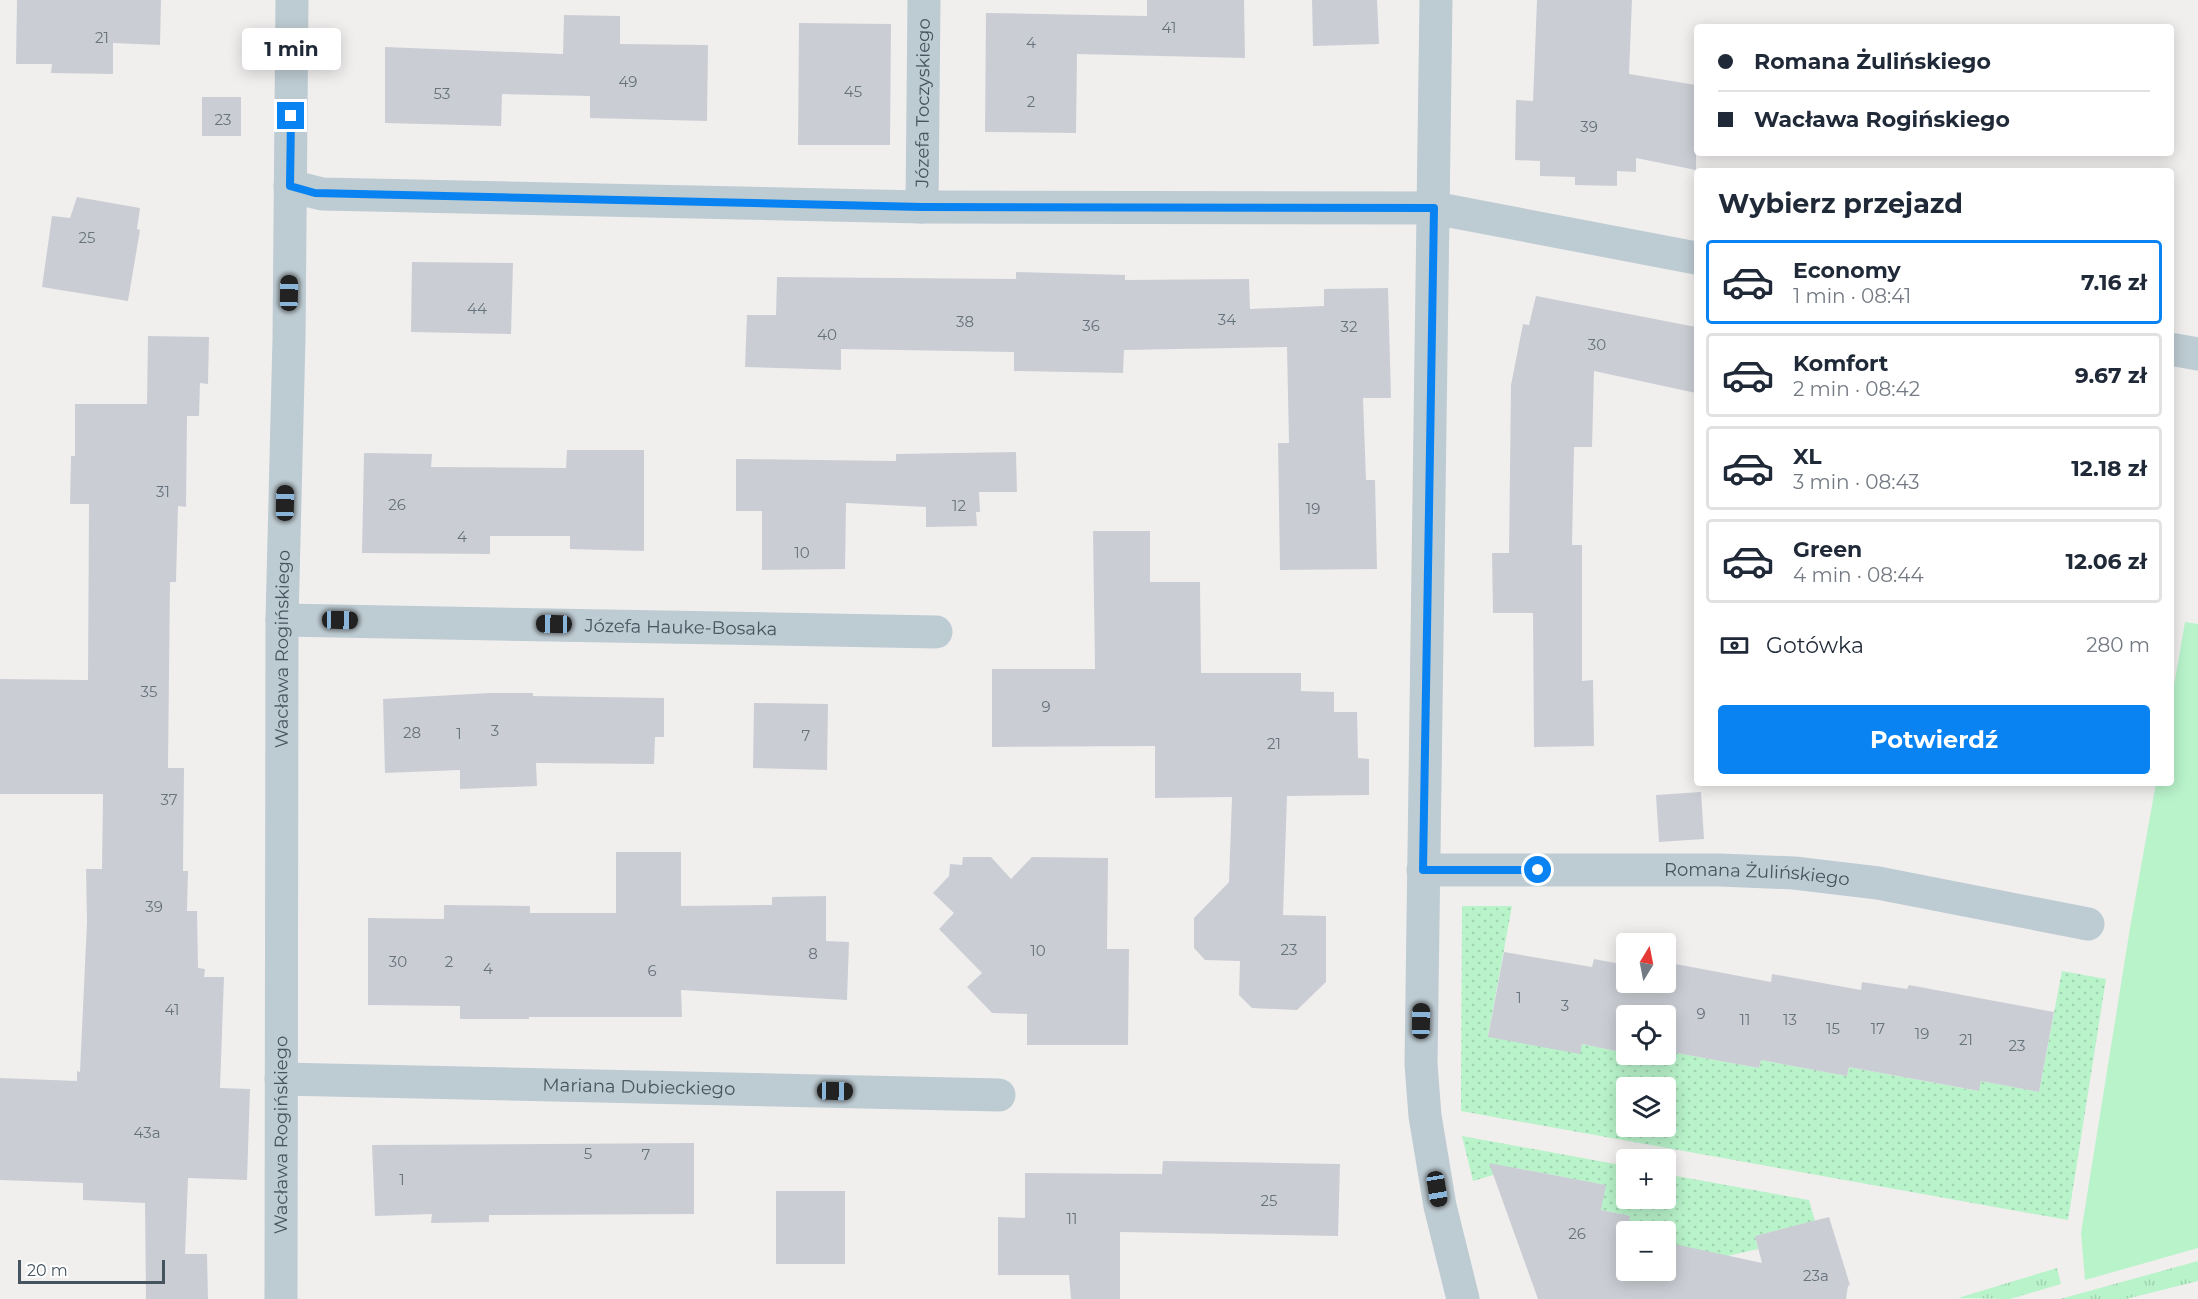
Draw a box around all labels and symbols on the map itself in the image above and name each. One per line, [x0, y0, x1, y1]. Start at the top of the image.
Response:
street label: Józefa Toczyskiego [911, 18, 935, 189]
house number: 41 [1162, 18, 1176, 37]
house number: 21 [95, 28, 109, 47]
callout: 1 min [242, 29, 340, 71]
house number: 4 [1026, 33, 1036, 52]
house number: 49 [619, 72, 637, 91]
house number: 45 [844, 82, 862, 101]
house number: 53 [434, 84, 450, 103]
house number: 2 [1027, 92, 1035, 111]
route end [277, 102, 304, 129]
house number: 23 [215, 110, 231, 129]
house number: 39 [1580, 117, 1598, 136]
house number: 25 [78, 228, 96, 247]
car [280, 275, 298, 311]
house number: 44 [467, 299, 487, 318]
house number: 34 [1218, 310, 1236, 329]
house number: 38 [956, 312, 974, 331]
house number: 36 [1082, 316, 1100, 335]
house number: 32 [1341, 317, 1357, 336]
house number: 40 [817, 325, 837, 344]
house number: 30 [1588, 335, 1606, 354]
house number: 31 [156, 482, 170, 501]
car [276, 485, 294, 521]
house number: 26 [388, 495, 406, 514]
house number: 12 [952, 496, 966, 515]
house number: 19 [1306, 499, 1320, 518]
house number: 4 [457, 527, 467, 546]
house number: 10 [794, 543, 810, 562]
street label: Wacława Rogińskiego [271, 549, 295, 748]
car [322, 611, 358, 629]
car [536, 615, 572, 633]
street label: Józefa Hauke-Bosaka [583, 615, 777, 640]
house number: 35 [141, 682, 157, 701]
house number: 9 [1041, 697, 1051, 716]
house number: 3 [491, 721, 499, 740]
house number: 28 [403, 723, 421, 742]
house number: 1 [456, 724, 462, 743]
house number: 7 [802, 726, 811, 745]
house number: 21 [1267, 734, 1281, 753]
house number: 37 [160, 790, 178, 809]
route start [1524, 856, 1551, 883]
street label: Romana Żulińskiego [1664, 859, 1851, 891]
house number: 39 [145, 897, 163, 916]
north arrow [1616, 933, 1676, 993]
house number: 23 [1281, 940, 1297, 959]
house number: 10 [1030, 941, 1046, 960]
house number: 8 [808, 944, 818, 963]
house number: 30 [389, 952, 407, 971]
house number: 2 [445, 952, 453, 971]
house number: 4 [483, 959, 493, 978]
house number: 6 [647, 961, 657, 980]
house number: 1 [1516, 988, 1522, 1007]
house number: 3 [1561, 996, 1569, 1015]
house number: 41 [165, 1000, 179, 1019]
car [1412, 1003, 1430, 1039]
house number: 9 [1696, 1004, 1706, 1023]
house number: 11 [1740, 1010, 1750, 1029]
house number: 13 [1783, 1010, 1797, 1029]
house number: 15 [1826, 1019, 1840, 1038]
house number: 17 [1871, 1019, 1885, 1038]
house number: 19 [1915, 1024, 1929, 1043]
house number: 21 [1959, 1030, 1973, 1049]
street label: Wacława Rogińskiego [270, 1036, 292, 1234]
house number: 23 [2009, 1036, 2025, 1055]
street label: Mariana Dubieckiego [542, 1074, 736, 1100]
car [817, 1082, 853, 1100]
house number: 43a [133, 1123, 161, 1142]
house number: 5 [584, 1144, 592, 1163]
house number: 7 [642, 1145, 651, 1164]
house number: 1 [399, 1170, 405, 1189]
car [1425, 1170, 1449, 1208]
house number: 25 [1260, 1191, 1278, 1210]
house number: 11 [1067, 1209, 1077, 1228]
house number: 26 [1568, 1224, 1586, 1243]
scale bar [18, 1257, 165, 1284]
house number: 23a [1803, 1266, 1829, 1285]

